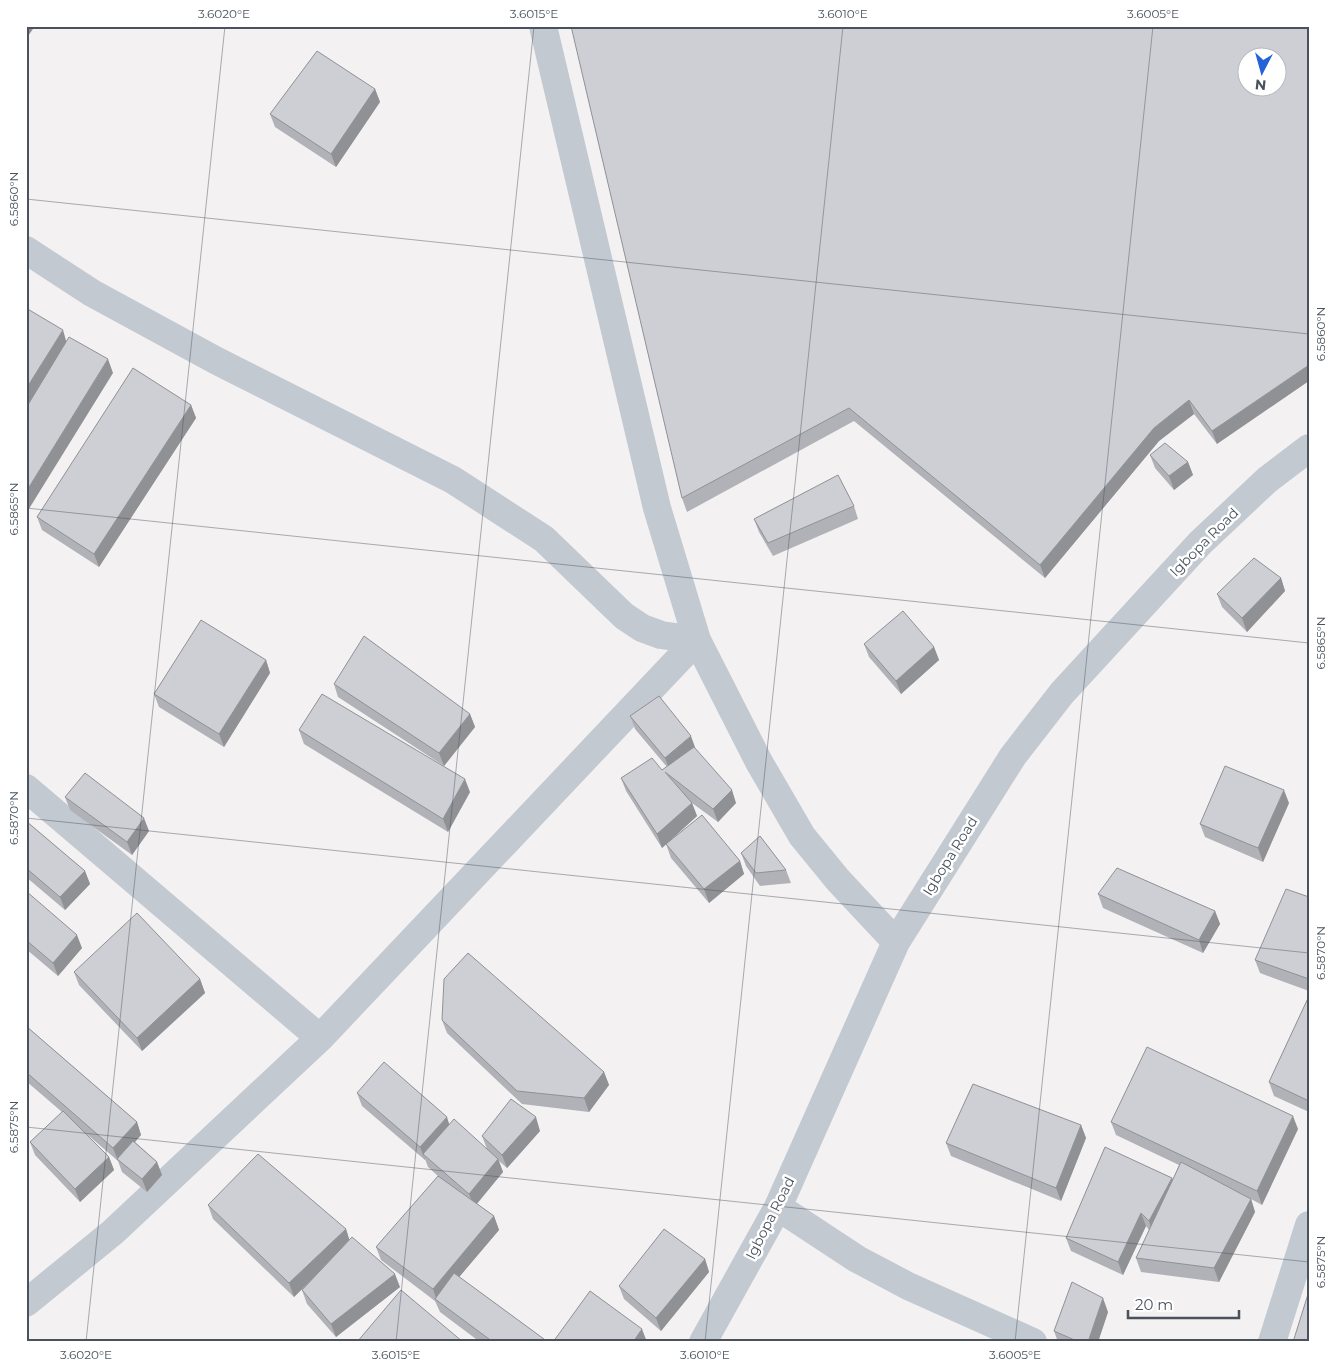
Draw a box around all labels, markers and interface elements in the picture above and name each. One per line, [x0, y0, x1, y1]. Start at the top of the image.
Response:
text: 3.6020°E [198, 6, 250, 21]
text: 3.6015°E [510, 6, 558, 21]
text: 3.6010°E [818, 6, 868, 21]
text: 3.6005°E [1127, 6, 1179, 21]
north arrow [1238, 48, 1288, 98]
text: N [1254, 75, 1267, 94]
text: 6.5860°N [6, 172, 21, 226]
text: 6.5860°N [1313, 307, 1328, 361]
text: 6.5865°N [6, 482, 21, 536]
street label: Igbopa Road [1166, 504, 1242, 580]
text: 6.5865°N [1313, 616, 1328, 670]
text: 6.5870°N [6, 791, 21, 845]
street label: Igbopa Road [919, 813, 981, 899]
text: 6.5870°N [1313, 926, 1328, 980]
text: 6.5875°N [6, 1101, 21, 1153]
street label: Igbopa Road [742, 1174, 798, 1262]
text: 6.5875°N [1313, 1236, 1328, 1288]
scale bar [1128, 1288, 1239, 1320]
text: 20 m [1135, 1295, 1173, 1314]
text: 3.6020°E [60, 1347, 112, 1362]
text: 3.6015°E [372, 1347, 420, 1362]
text: 3.6010°E [680, 1347, 730, 1362]
text: 3.6005°E [989, 1347, 1041, 1362]

